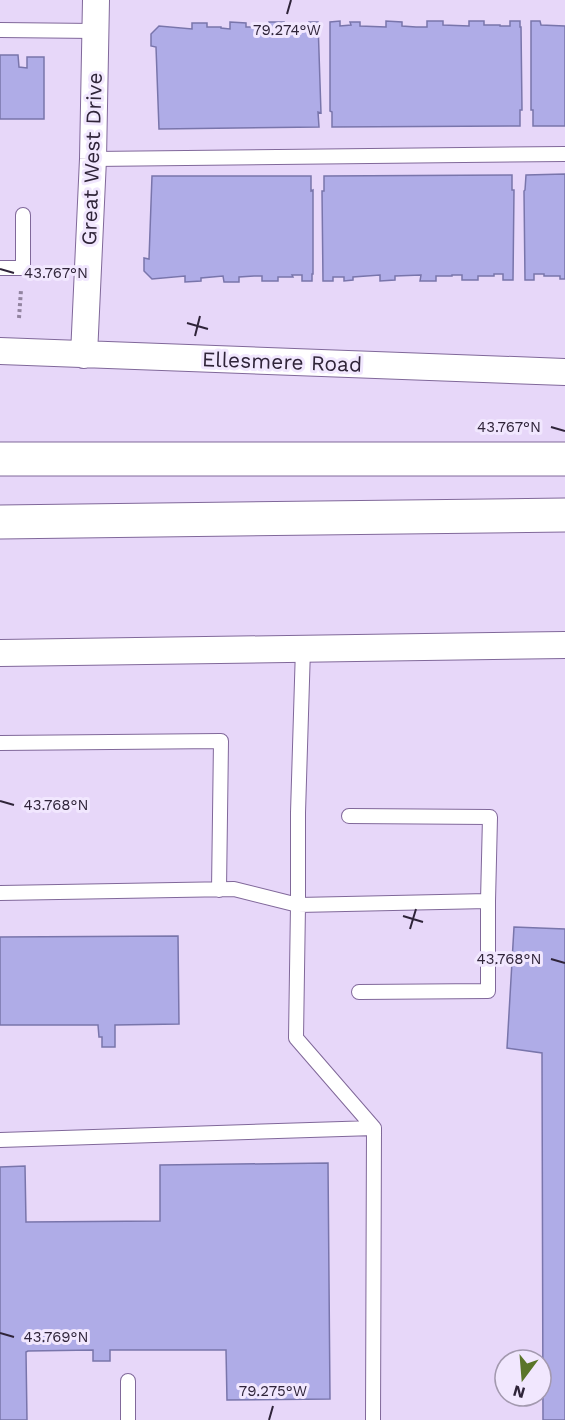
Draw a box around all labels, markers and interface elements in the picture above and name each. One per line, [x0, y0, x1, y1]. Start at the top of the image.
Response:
text: 79.274°W [253, 21, 321, 39]
street label: Great West Drive [76, 72, 107, 246]
text: 43.767°N [24, 264, 88, 282]
street label: Ellesmere Road [201, 346, 363, 377]
text: 43.767°N [477, 418, 541, 436]
text: 43.768°N [24, 796, 88, 814]
text: 43.768°N [477, 950, 541, 968]
text: 43.769°N [24, 1328, 89, 1346]
north arrow [493, 1348, 553, 1408]
text: N [511, 1381, 527, 1403]
text: 79.275°W [239, 1382, 307, 1400]

